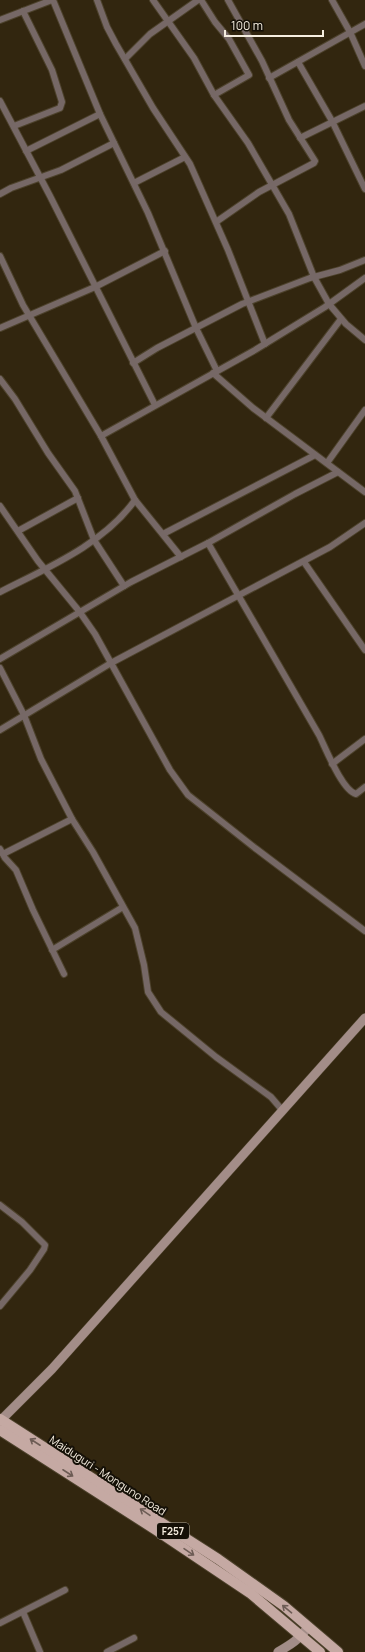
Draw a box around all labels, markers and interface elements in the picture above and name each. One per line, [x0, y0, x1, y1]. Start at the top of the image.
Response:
scale bar [225, 12, 323, 38]
text: 100 m [231, 17, 263, 34]
street label: Maiduguri - Monguno Road [47, 1432, 169, 1518]
one-way arrow [30, 1438, 41, 1446]
one-way arrow [62, 1470, 74, 1478]
one-way arrow [140, 1508, 151, 1516]
road number: F257 [157, 1523, 189, 1539]
one-way arrow [183, 1548, 194, 1556]
one-way arrow [281, 1604, 292, 1613]

